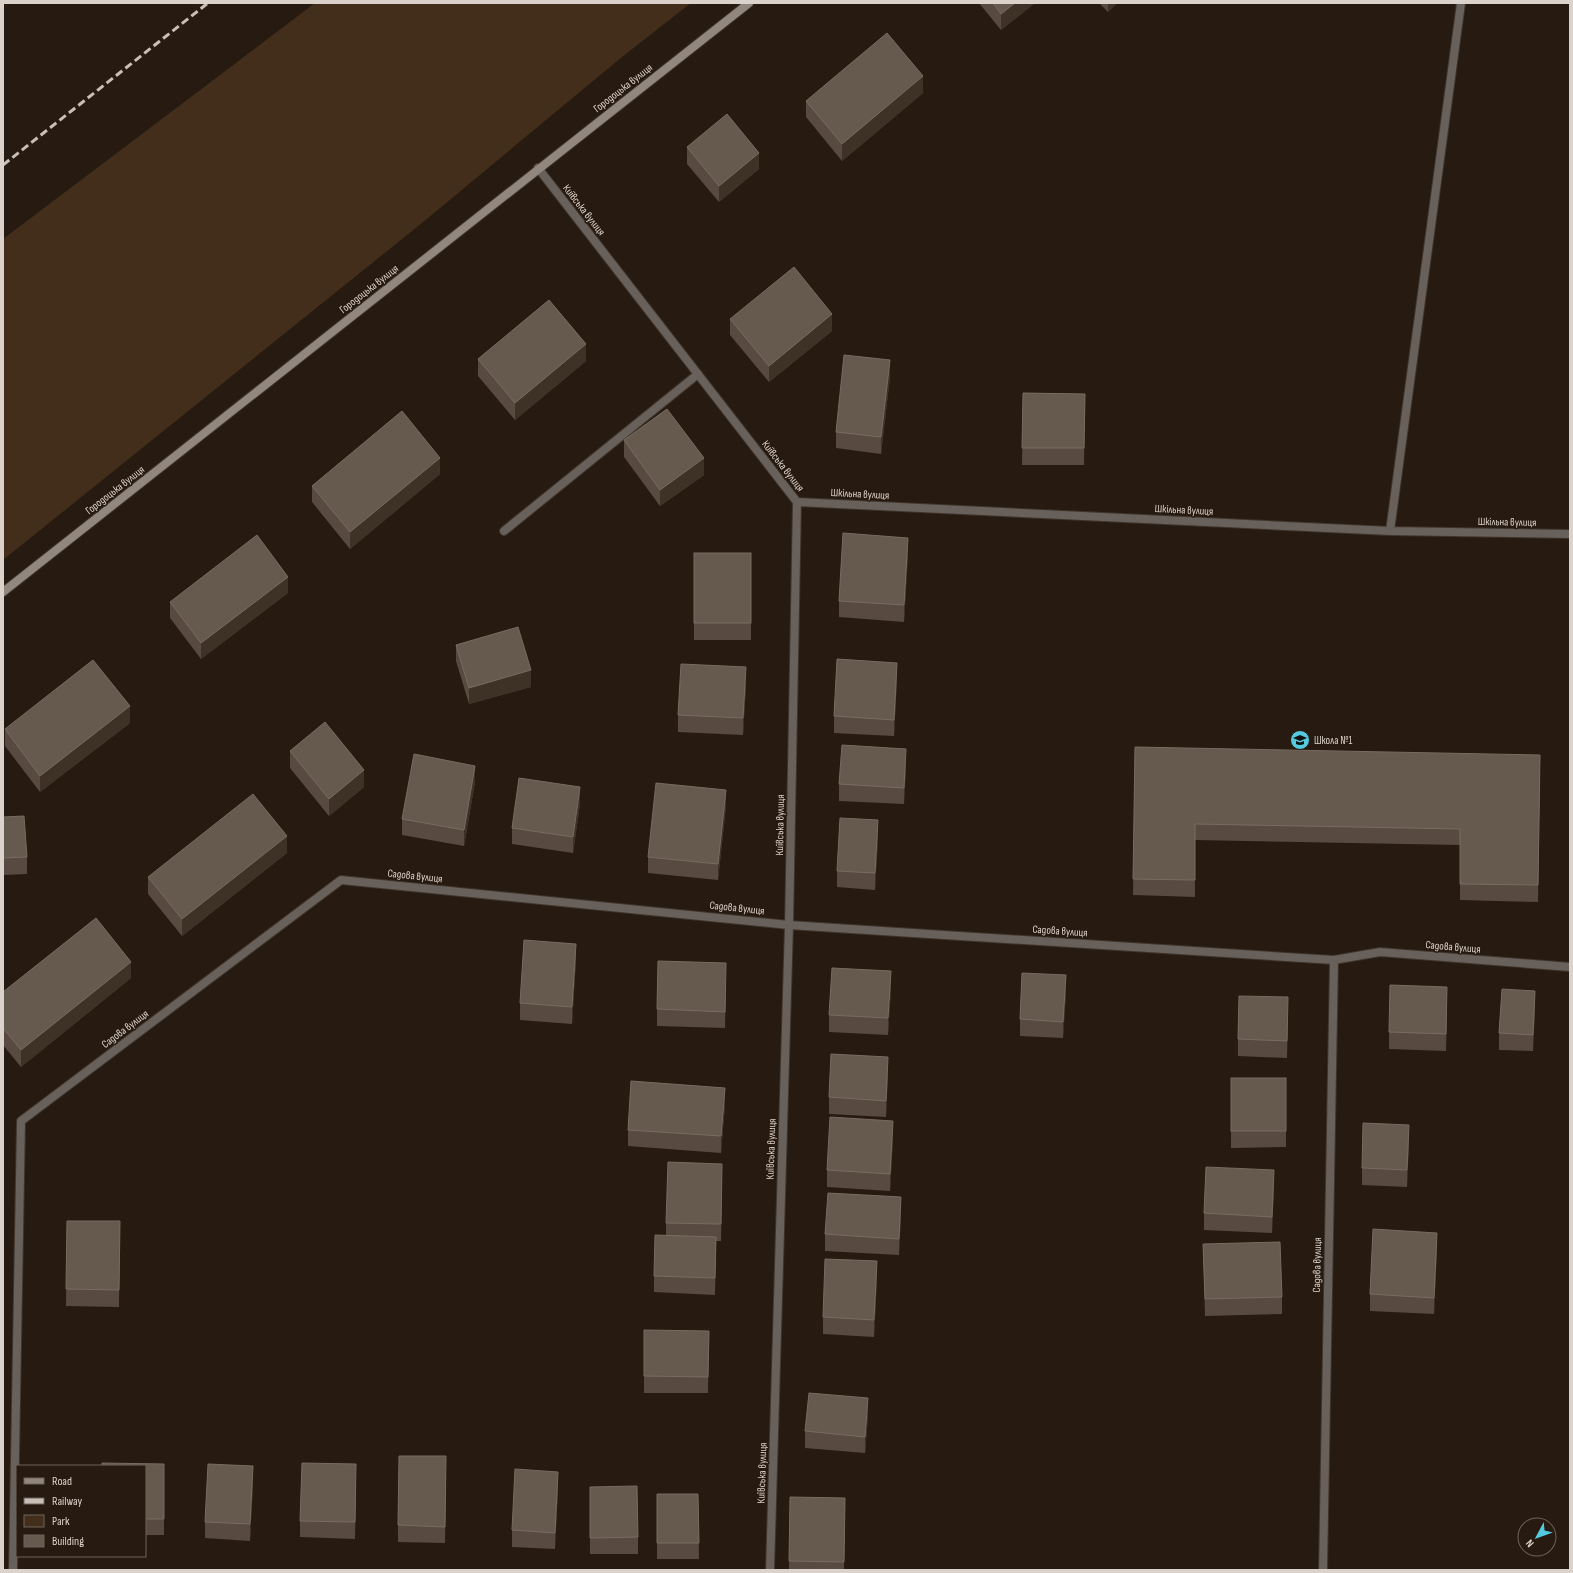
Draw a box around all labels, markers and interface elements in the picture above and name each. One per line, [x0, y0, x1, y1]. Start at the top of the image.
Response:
street label: Городоцька вулиця [591, 61, 655, 115]
street label: Київська вулиця [560, 182, 608, 238]
street label: Городоцька вулиця [337, 262, 401, 316]
street label: Київська вулиця [759, 438, 807, 494]
street label: Городоцька вулиця [83, 463, 147, 517]
street label: Шкільна вулиця [830, 486, 890, 502]
street label: Шкільна вулиця [1154, 502, 1214, 518]
street label: Шкільна вулиця [1478, 515, 1536, 529]
school or university icon: Школа №1 [1289, 729, 1311, 751]
place label: Школа №1 [1314, 734, 1352, 747]
street label: Київська вулиця [773, 794, 787, 856]
street label: Садова вулиця [387, 867, 443, 885]
street label: Садова вулиця [709, 899, 765, 917]
street label: Садова вулиця [1032, 923, 1088, 939]
street label: Садова вулиця [1425, 938, 1481, 956]
street label: Садова вулиця [99, 1007, 151, 1051]
street label: Київська вулиця [763, 1118, 779, 1180]
street label: Садова вулиця [1310, 1237, 1324, 1293]
street label: Київська вулиця [754, 1442, 770, 1504]
legend [16, 1465, 146, 1557]
text: Road [52, 1474, 72, 1489]
text: Railway [52, 1494, 83, 1509]
text: Park [52, 1514, 70, 1529]
north arrow [1517, 1517, 1557, 1557]
text: Building [52, 1534, 84, 1549]
text: N [1523, 1537, 1537, 1550]

